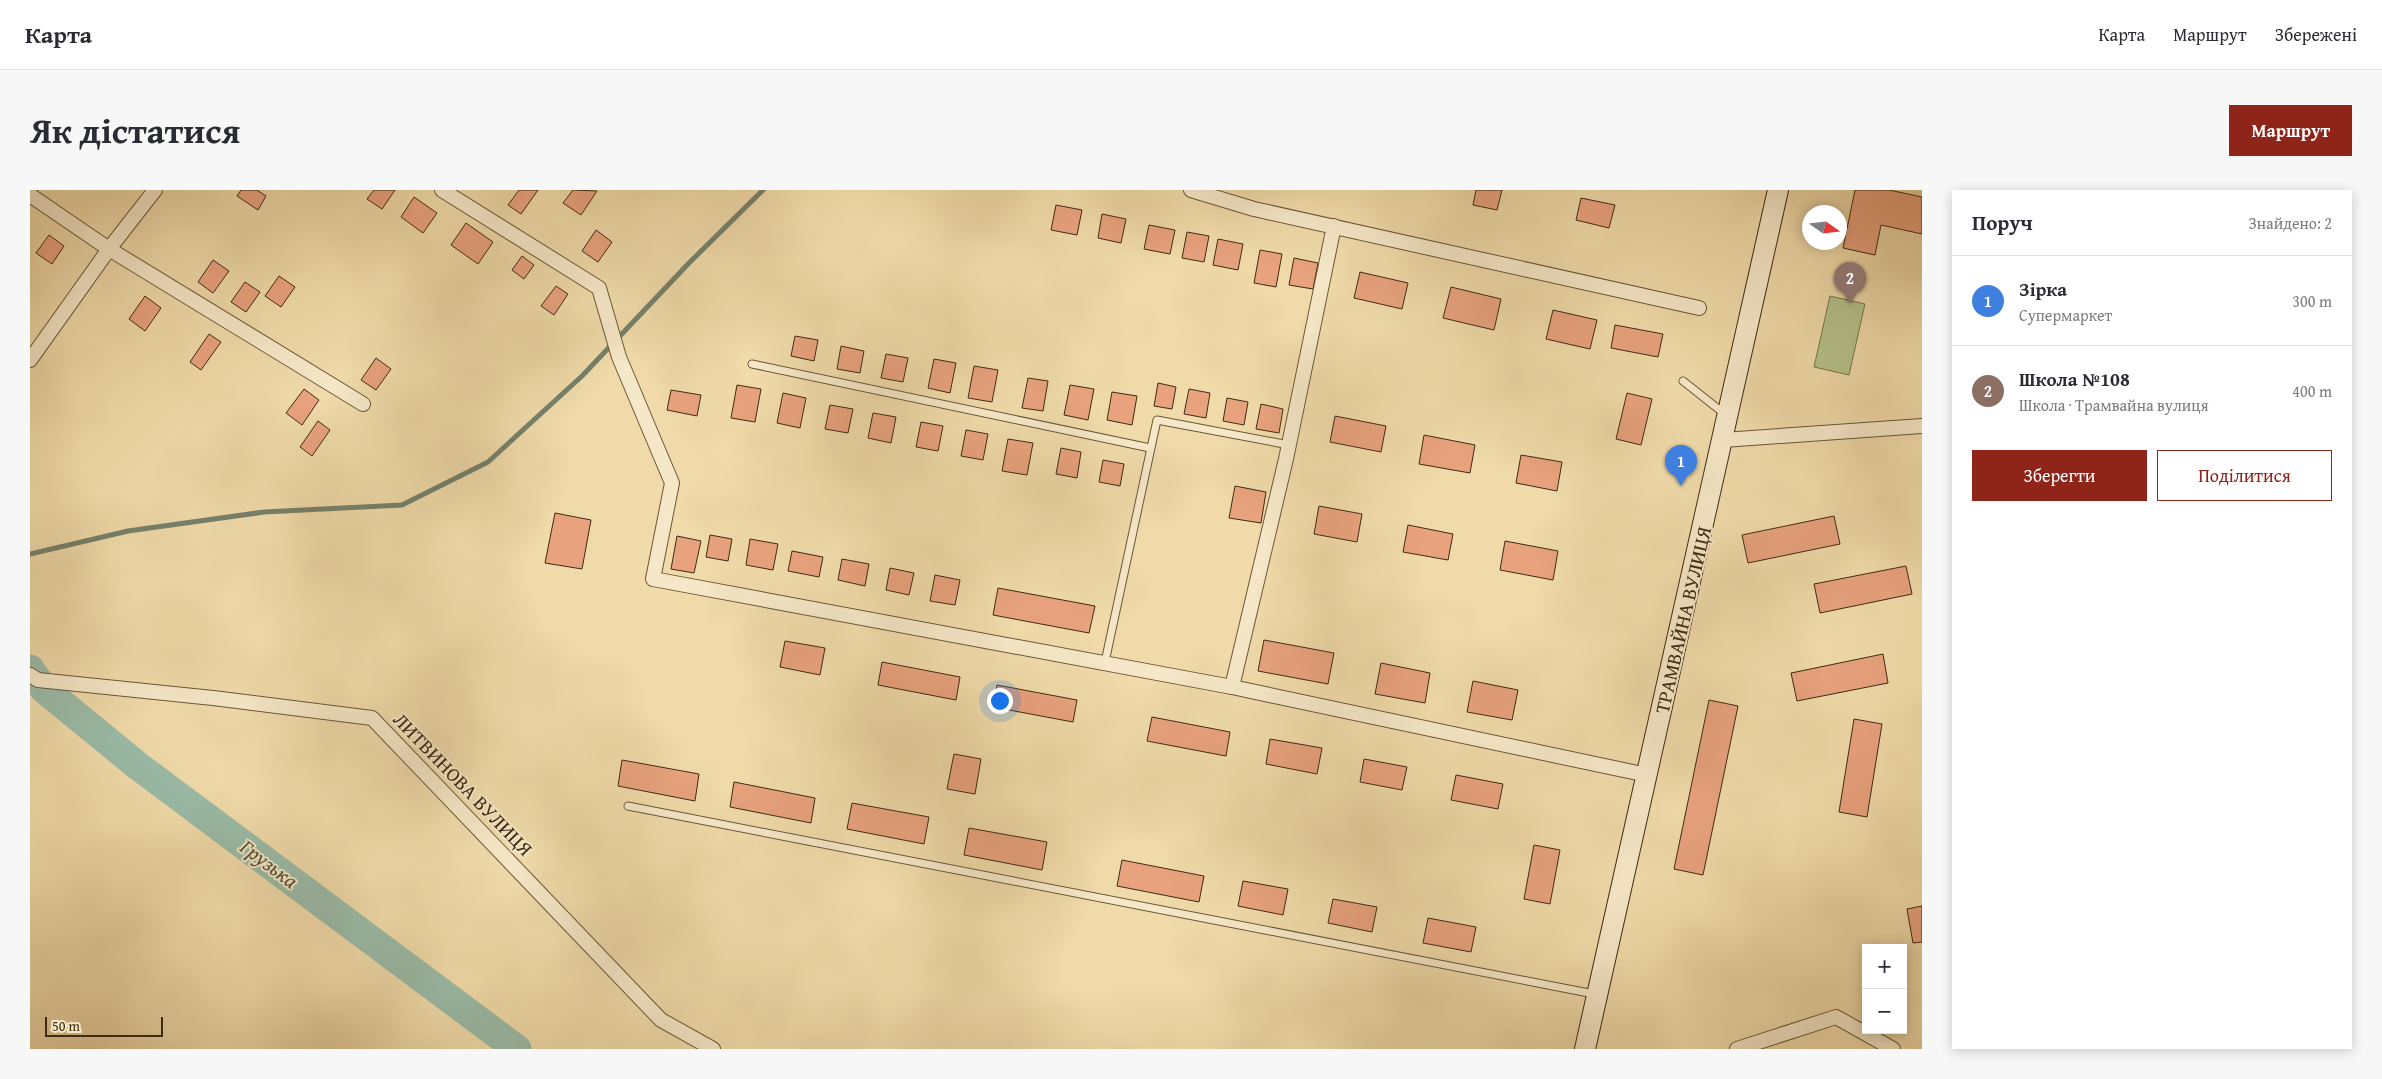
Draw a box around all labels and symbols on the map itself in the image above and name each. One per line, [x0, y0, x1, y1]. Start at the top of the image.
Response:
north arrow [1802, 205, 1847, 250]
pin: 2 [1834, 262, 1866, 303]
pin: 1 [1665, 445, 1697, 486]
street label: ТРАМВАЙНА ВУЛИЦЯ [1647, 523, 1718, 716]
your location [987, 688, 1013, 714]
street label: ЛИТВИНОВА ВУЛИЦЯ [387, 705, 540, 862]
water label: Грузька [233, 831, 305, 896]
scale bar [45, 1014, 162, 1037]

